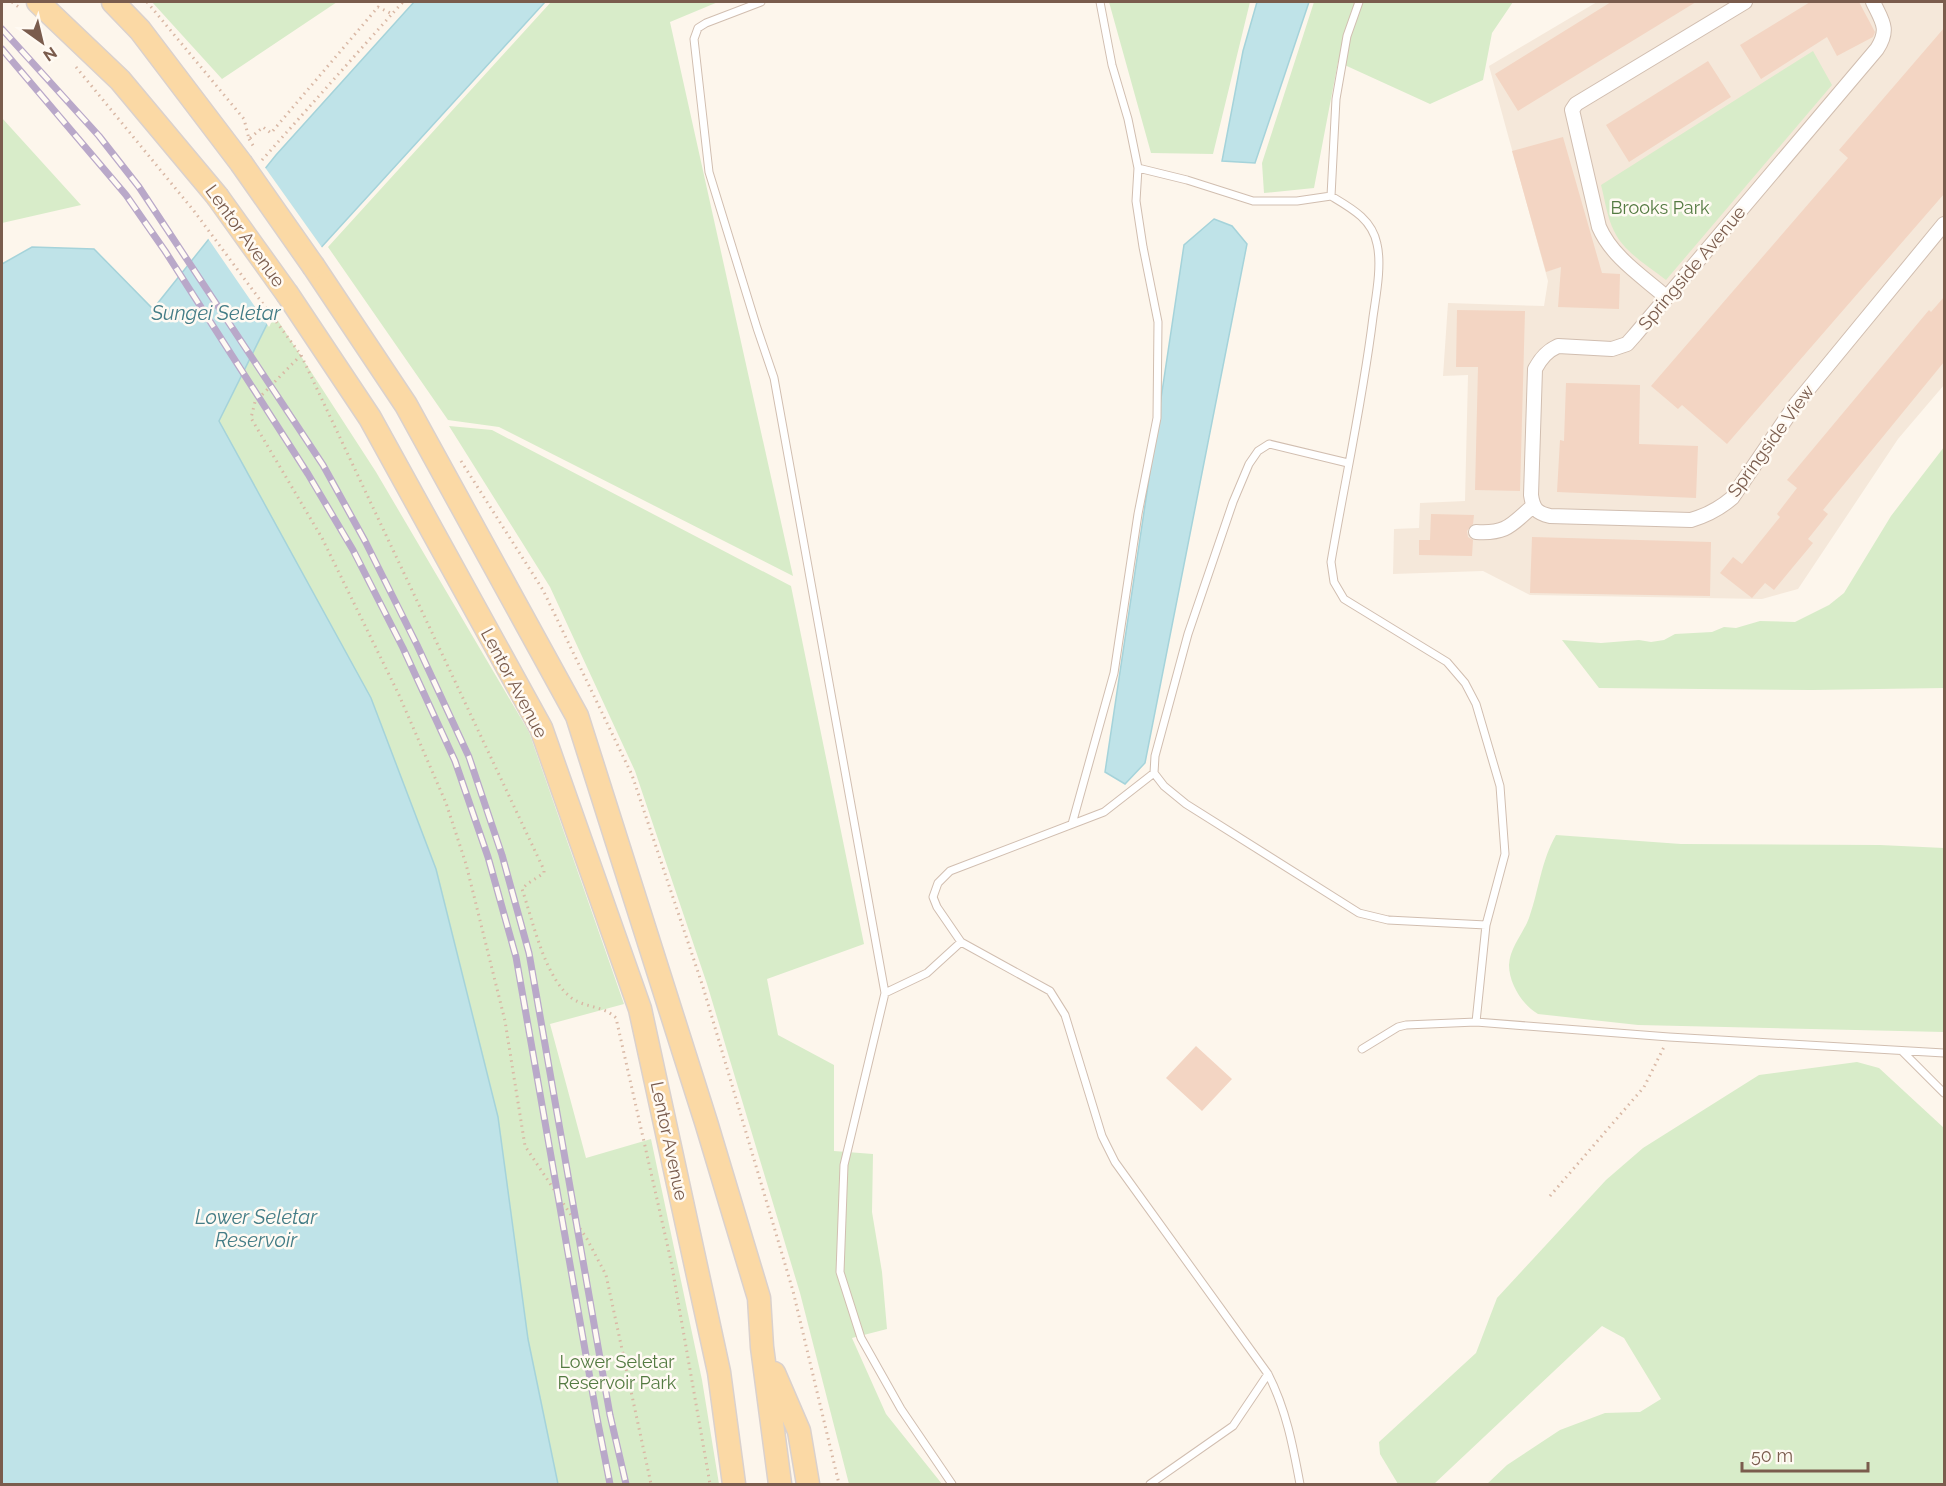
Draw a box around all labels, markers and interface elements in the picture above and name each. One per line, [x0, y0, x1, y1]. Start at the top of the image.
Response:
north arrow [12, 12, 72, 72]
text: N [40, 43, 60, 65]
street label: Lentor Avenue [201, 181, 290, 291]
park label: Brooks Park [1610, 197, 1710, 218]
street label: Springside Avenue [1634, 201, 1750, 334]
water label: Sungei Seletar [150, 301, 282, 325]
street label: Springside View [1723, 380, 1818, 501]
street label: Lentor Avenue [477, 624, 552, 741]
street label: Lentor Avenue [647, 1080, 692, 1203]
water label: Lower Seletar Reservoir [195, 1205, 318, 1252]
park label: Lower Seletar Reservoir Park [558, 1351, 677, 1393]
scale bar [1742, 1435, 1868, 1473]
text: 50 m [1751, 1445, 1793, 1466]

